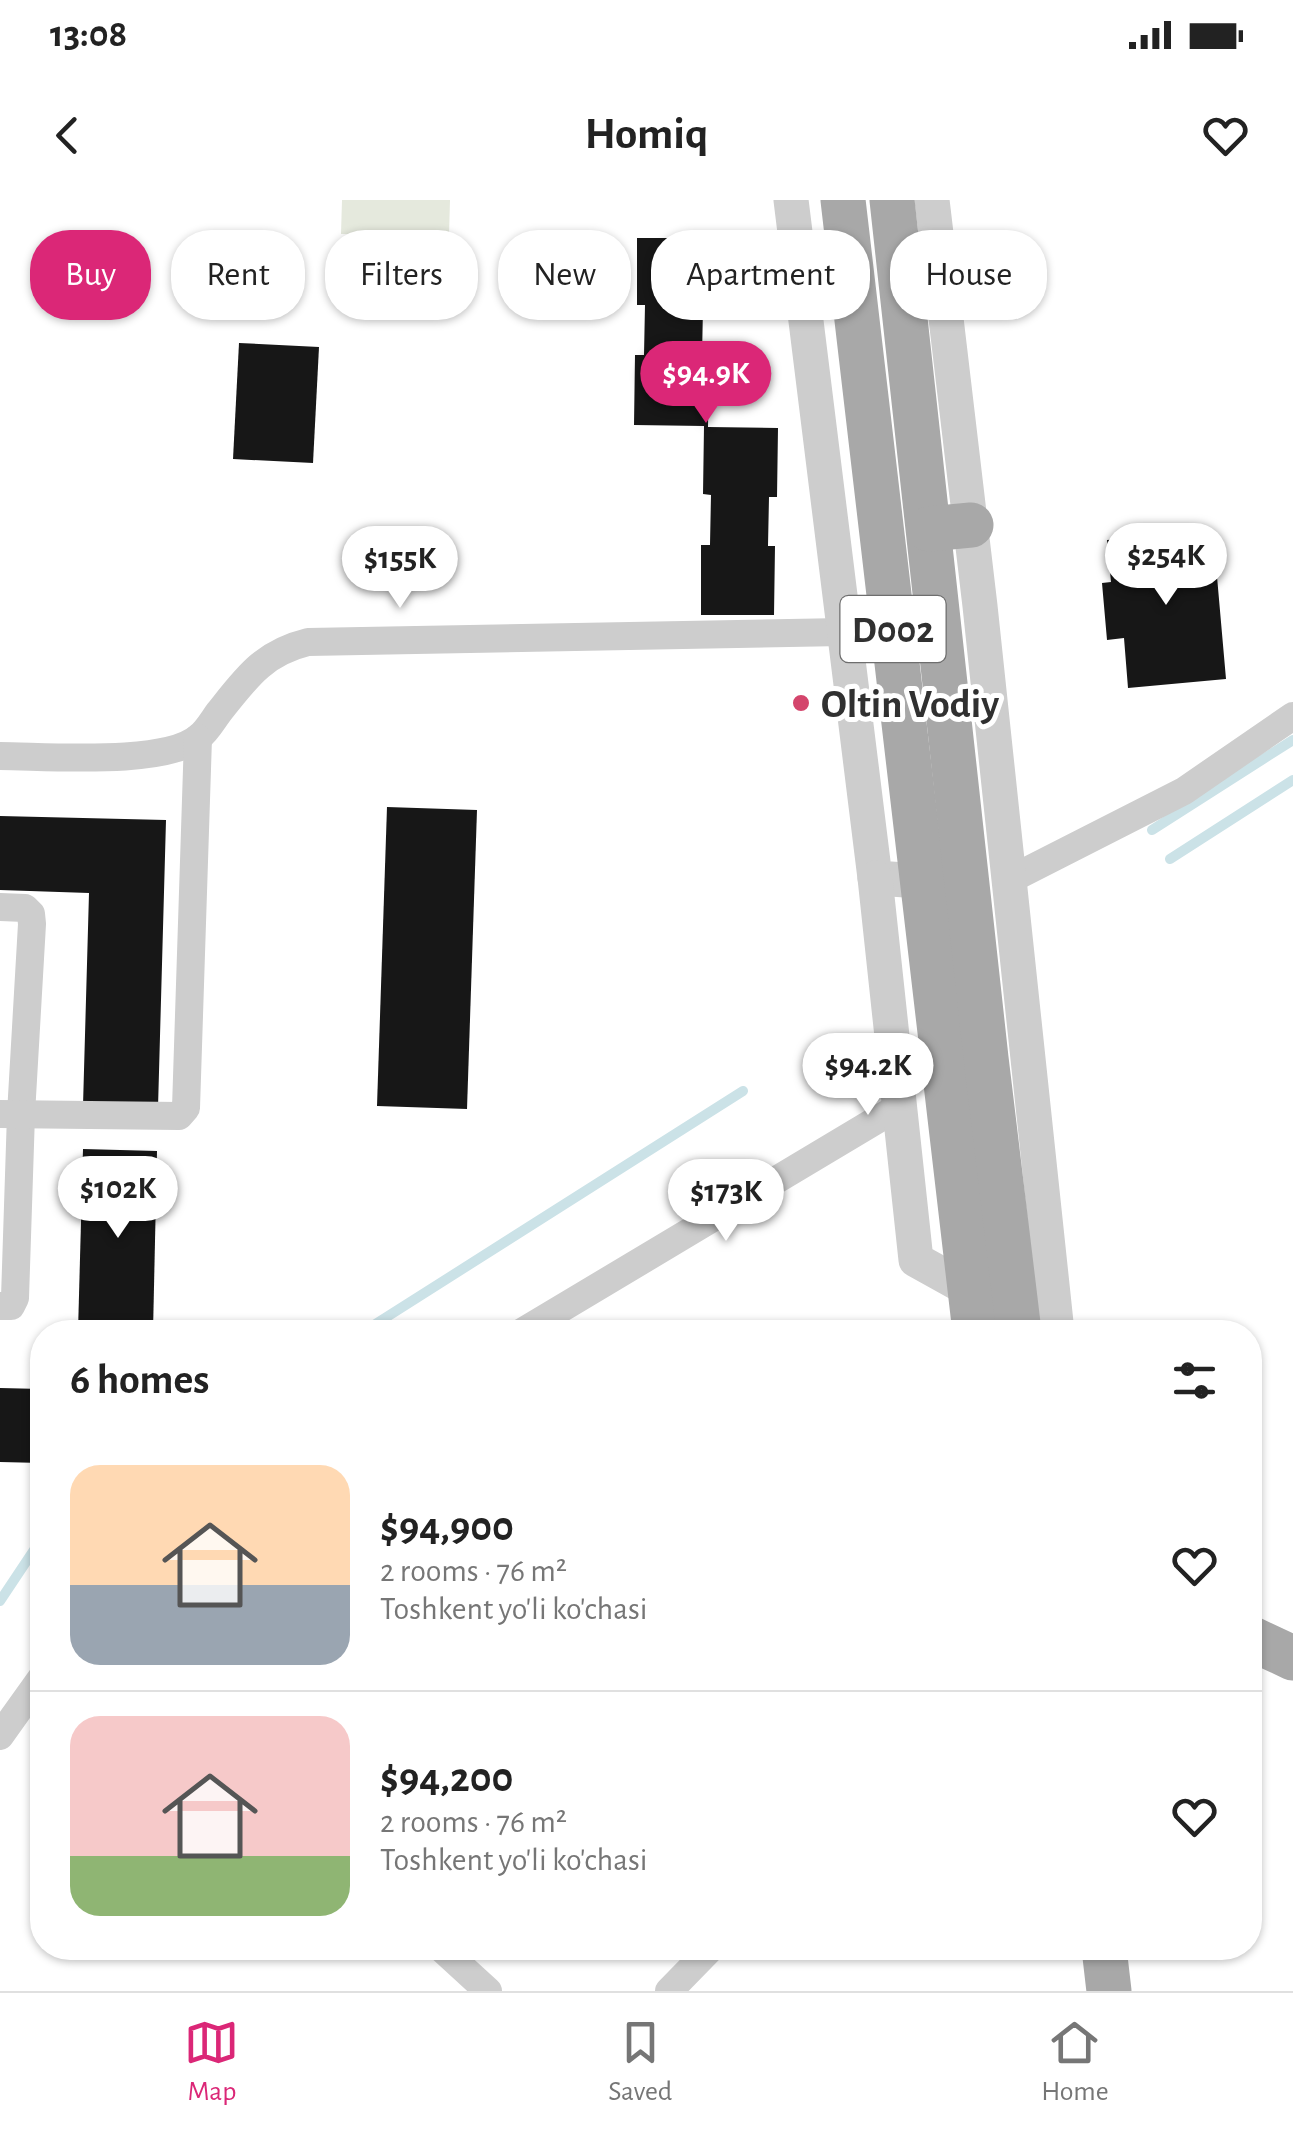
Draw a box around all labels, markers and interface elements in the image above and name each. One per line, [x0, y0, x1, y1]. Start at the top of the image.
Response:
text: 13:08 [50, 16, 127, 54]
icon: back [40, 108, 95, 163]
icon: heart [1198, 108, 1253, 163]
text: Homiq [585, 112, 708, 157]
chip: Buy [30, 230, 151, 320]
chip: Rent [171, 230, 305, 320]
chip: Filters [325, 230, 478, 320]
chip: New [498, 230, 631, 320]
chip: Apartment [651, 230, 870, 320]
chip: House [890, 230, 1047, 320]
pin: $94.9K [625, 341, 787, 426]
text: $94.9K [662, 357, 750, 389]
pin: $254K [1096, 523, 1236, 608]
pin: $155K [330, 526, 470, 611]
text: $254K [1127, 539, 1205, 571]
text: $155K [364, 542, 436, 574]
road number: D002 [840, 596, 946, 662]
place label: Oltin Vodiy [821, 685, 999, 725]
marker: Oltin Vodiy [790, 692, 812, 714]
pin: $94.2K [787, 1033, 949, 1118]
text: $94.2K [824, 1049, 912, 1081]
pin: $102K [48, 1156, 188, 1241]
pin: $173K [656, 1159, 796, 1244]
text: $102K [80, 1172, 156, 1204]
text: $173K [690, 1175, 762, 1207]
icon: filters [1167, 1353, 1222, 1408]
text: 6 homes [70, 1359, 209, 1401]
icon: home [150, 1505, 270, 1625]
text: $94,900 [380, 1506, 514, 1548]
icon: heart [1167, 1538, 1222, 1593]
text: 2 rooms · 76 m² [380, 1555, 567, 1587]
text: Toshkent yo'li ko'chasi [380, 1593, 648, 1625]
icon: home [150, 1756, 270, 1876]
text: $94,200 [380, 1757, 513, 1799]
icon: heart [1167, 1789, 1222, 1844]
text: 2 rooms · 76 m² [380, 1806, 567, 1838]
text: Toshkent yo'li ko'chasi [380, 1844, 648, 1876]
tab: Map [184, 2015, 239, 2109]
tab: Saved [608, 2015, 672, 2109]
tab: Home [1041, 2015, 1109, 2109]

